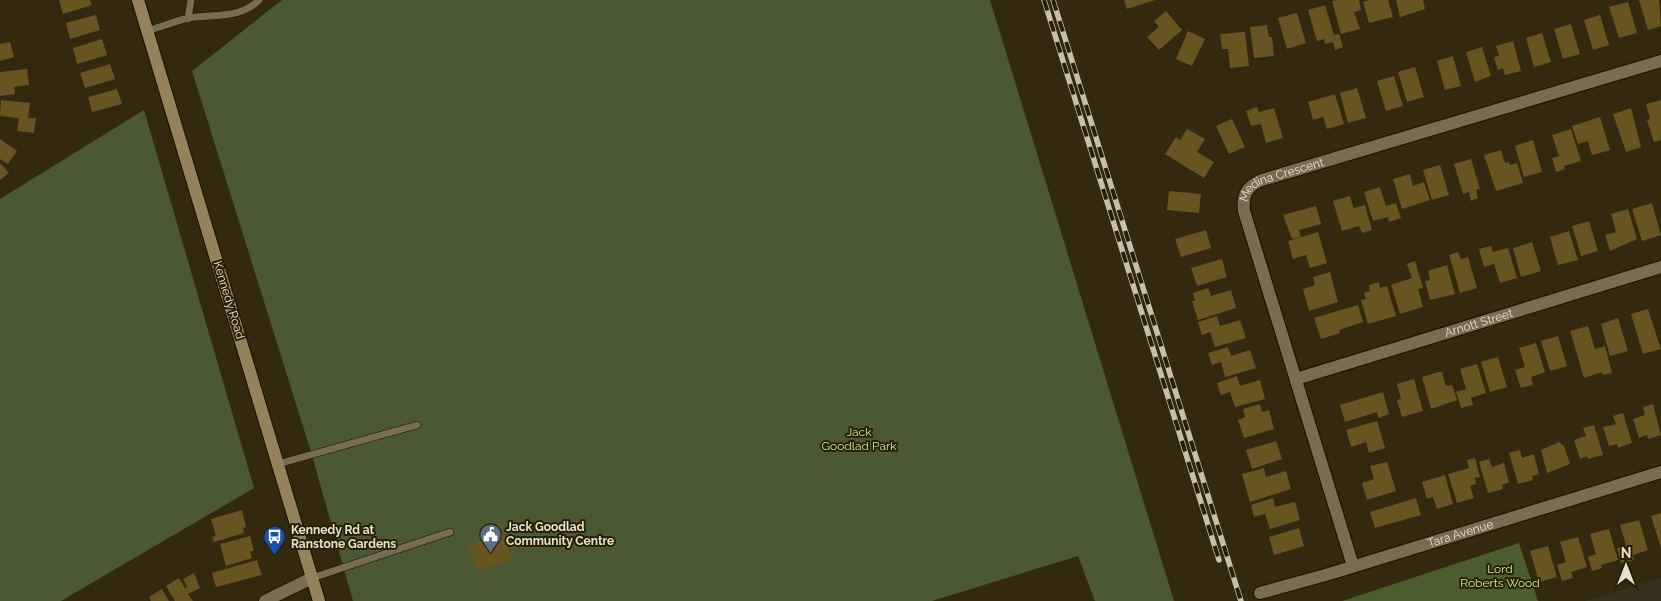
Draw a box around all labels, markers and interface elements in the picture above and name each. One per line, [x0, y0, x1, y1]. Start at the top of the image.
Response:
street label: Medina Crescent [1237, 155, 1325, 203]
street label: Kennedy Road [210, 259, 248, 341]
street label: Arnott Street [1443, 306, 1515, 340]
park label: Jack Goodlad Park [821, 425, 897, 453]
street label: Tara Avenue [1426, 517, 1495, 550]
place label: Jack Goodlad Community Centre [506, 520, 614, 548]
public building icon: Jack Goodlad Community Centre [478, 522, 502, 553]
place label: Kennedy Rd at Ranstone Gardens [291, 523, 396, 551]
bus stop icon: Kennedy Rd at Ranstone Gardens [263, 525, 287, 556]
north arrow [1601, 541, 1651, 591]
text: N [1621, 545, 1631, 561]
park label: Lord Roberts Wood [1460, 562, 1540, 590]

